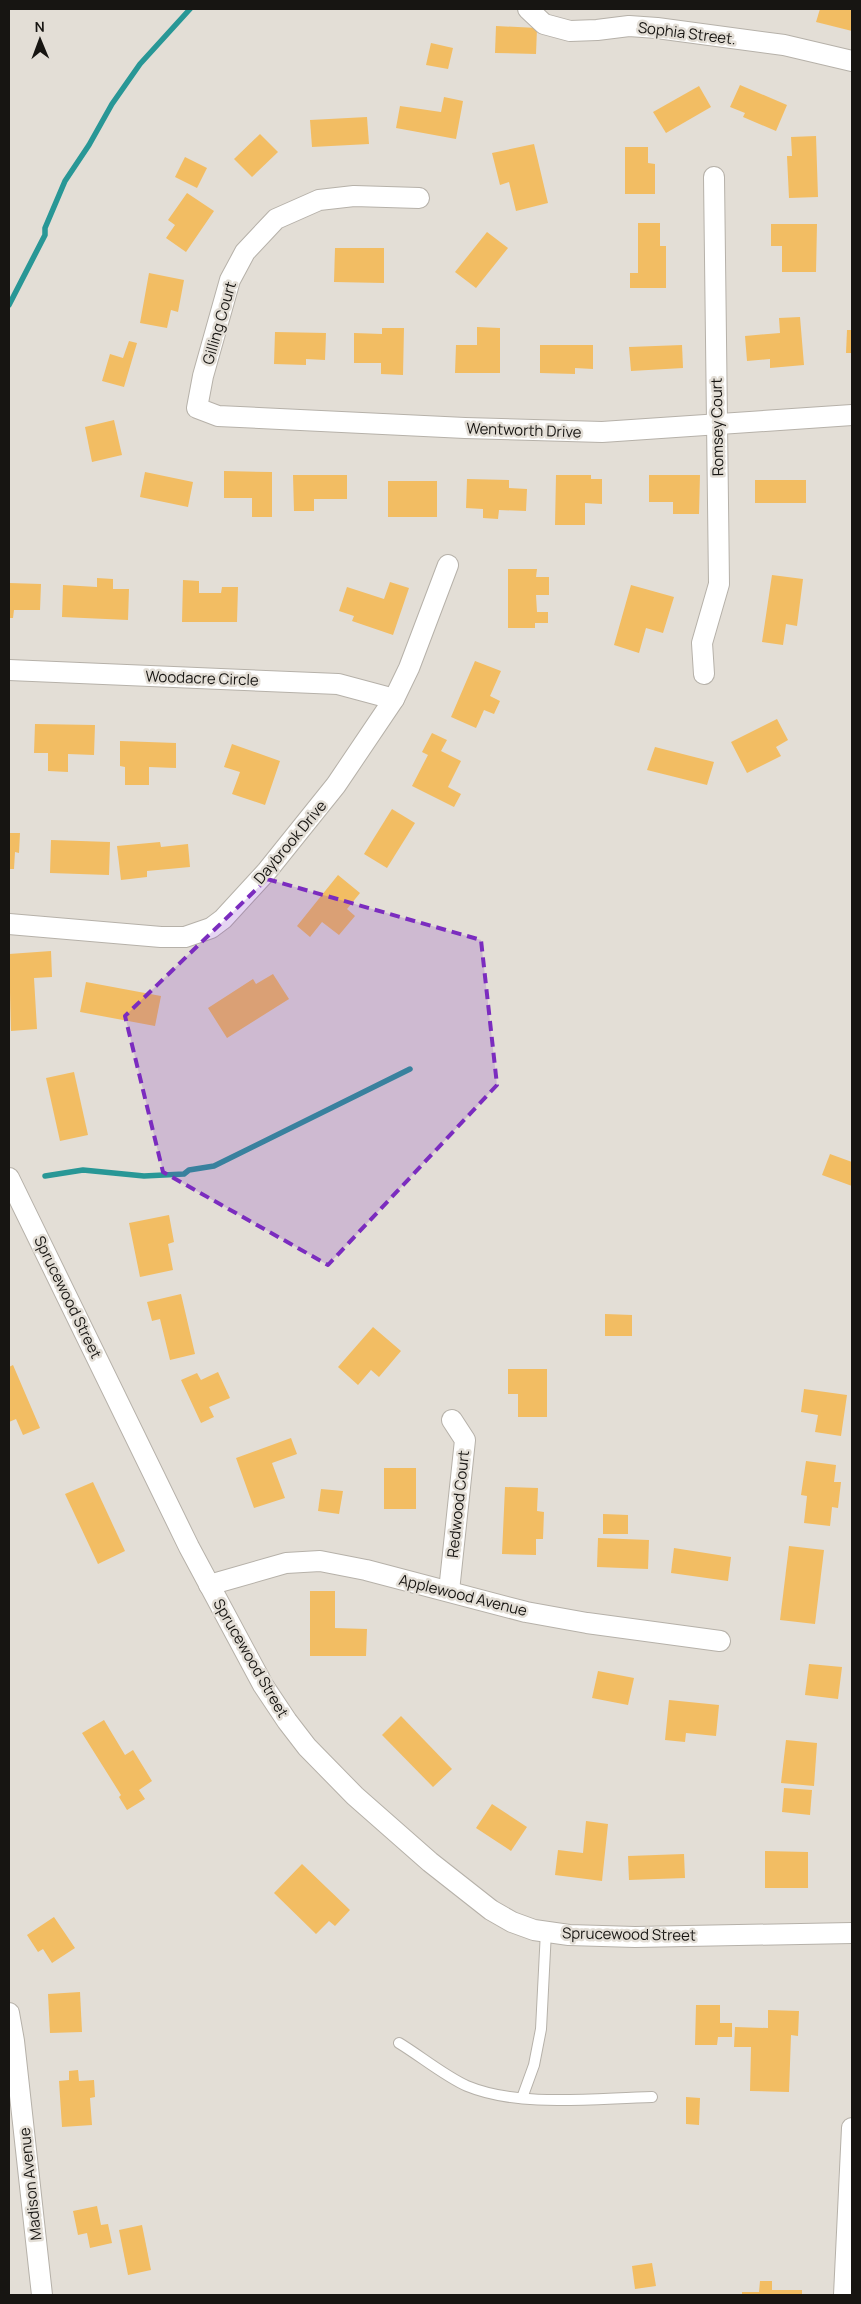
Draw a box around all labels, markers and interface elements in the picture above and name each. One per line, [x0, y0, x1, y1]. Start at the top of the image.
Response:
north arrow [15, 15, 65, 65]
text: N [35, 17, 45, 36]
street label: Sophia Street. [637, 17, 737, 49]
street label: Gilling Court [197, 279, 241, 367]
street label: Romsey Court [706, 378, 728, 476]
street label: Wentworth Drive [466, 417, 582, 443]
street label: Woodacre Circle [145, 666, 259, 690]
street label: Daybrook Drive [249, 796, 331, 888]
street label: Sprucewood Street [29, 1232, 107, 1362]
street label: Redwood Court [442, 1449, 474, 1559]
street label: Applewood Avenue [397, 1569, 530, 1621]
street label: Sprucewood Street [208, 1595, 294, 1721]
street label: Sprucewood Street [562, 1922, 696, 1946]
street label: Madison Avenue [14, 2126, 46, 2241]

